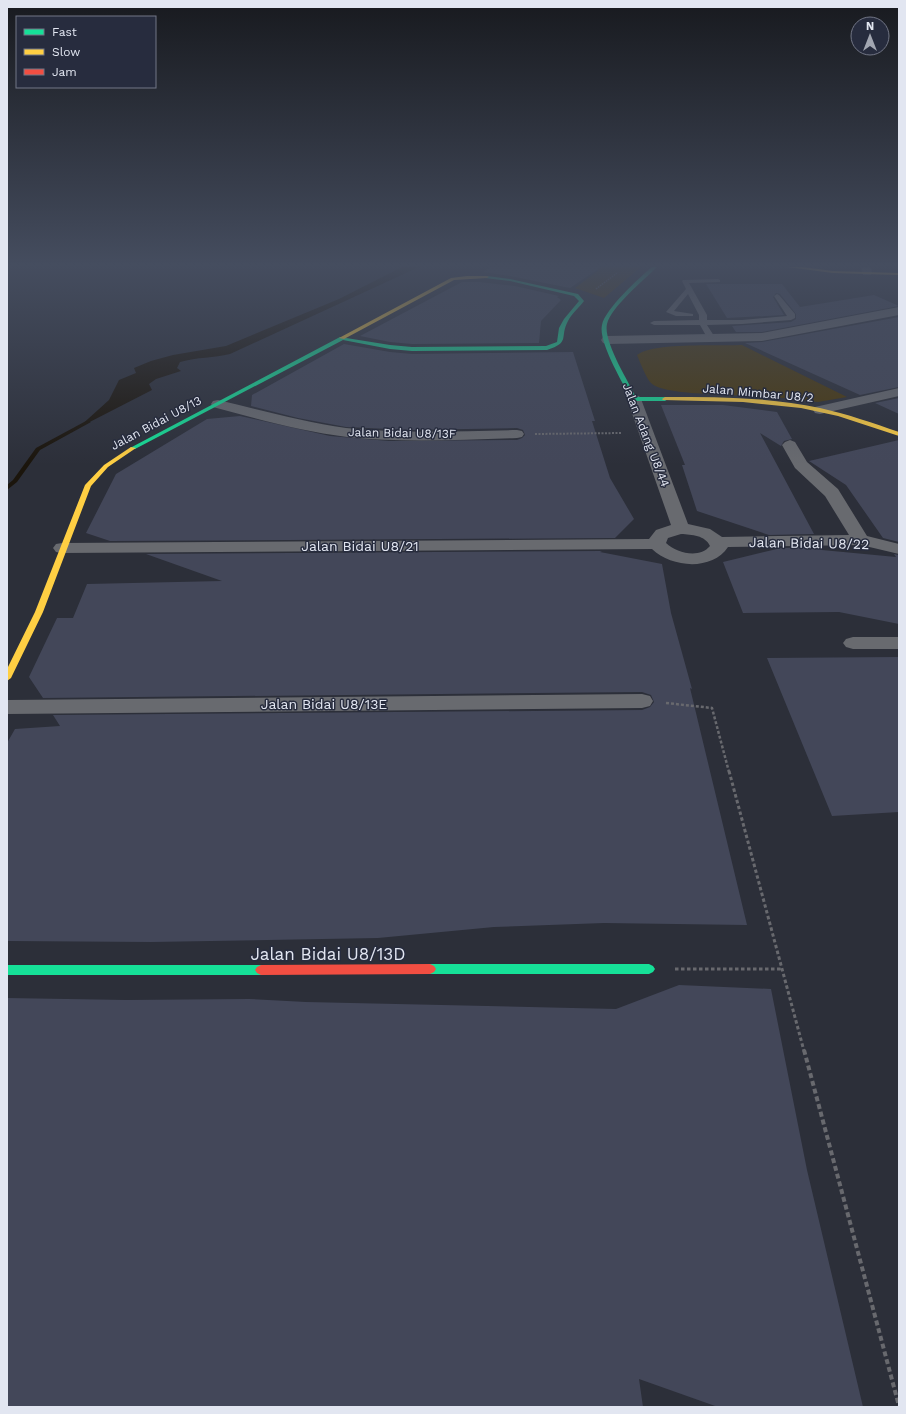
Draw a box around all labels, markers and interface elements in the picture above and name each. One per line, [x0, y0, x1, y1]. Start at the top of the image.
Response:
legend [16, 16, 156, 88]
north arrow [850, 16, 890, 56]
text: N [866, 20, 874, 33]
text: Fast [52, 25, 77, 39]
text: Slow [52, 45, 80, 59]
text: Jam [52, 65, 77, 79]
street label: Jalan Adang U8/44 [620, 381, 672, 489]
street label: Jalan Mimbar U8/2 [702, 381, 814, 405]
street label: Jalan Bidai U8/13 [108, 393, 204, 453]
street label: Jalan Bidai U8/13F [348, 425, 456, 441]
street label: Jalan Bidai U8/22 [749, 534, 869, 552]
street label: Jalan Bidai U8/21 [301, 538, 419, 554]
street label: Jalan Bidai U8/13E [261, 696, 387, 712]
street label: Jalan Bidai U8/13D [250, 944, 406, 964]

